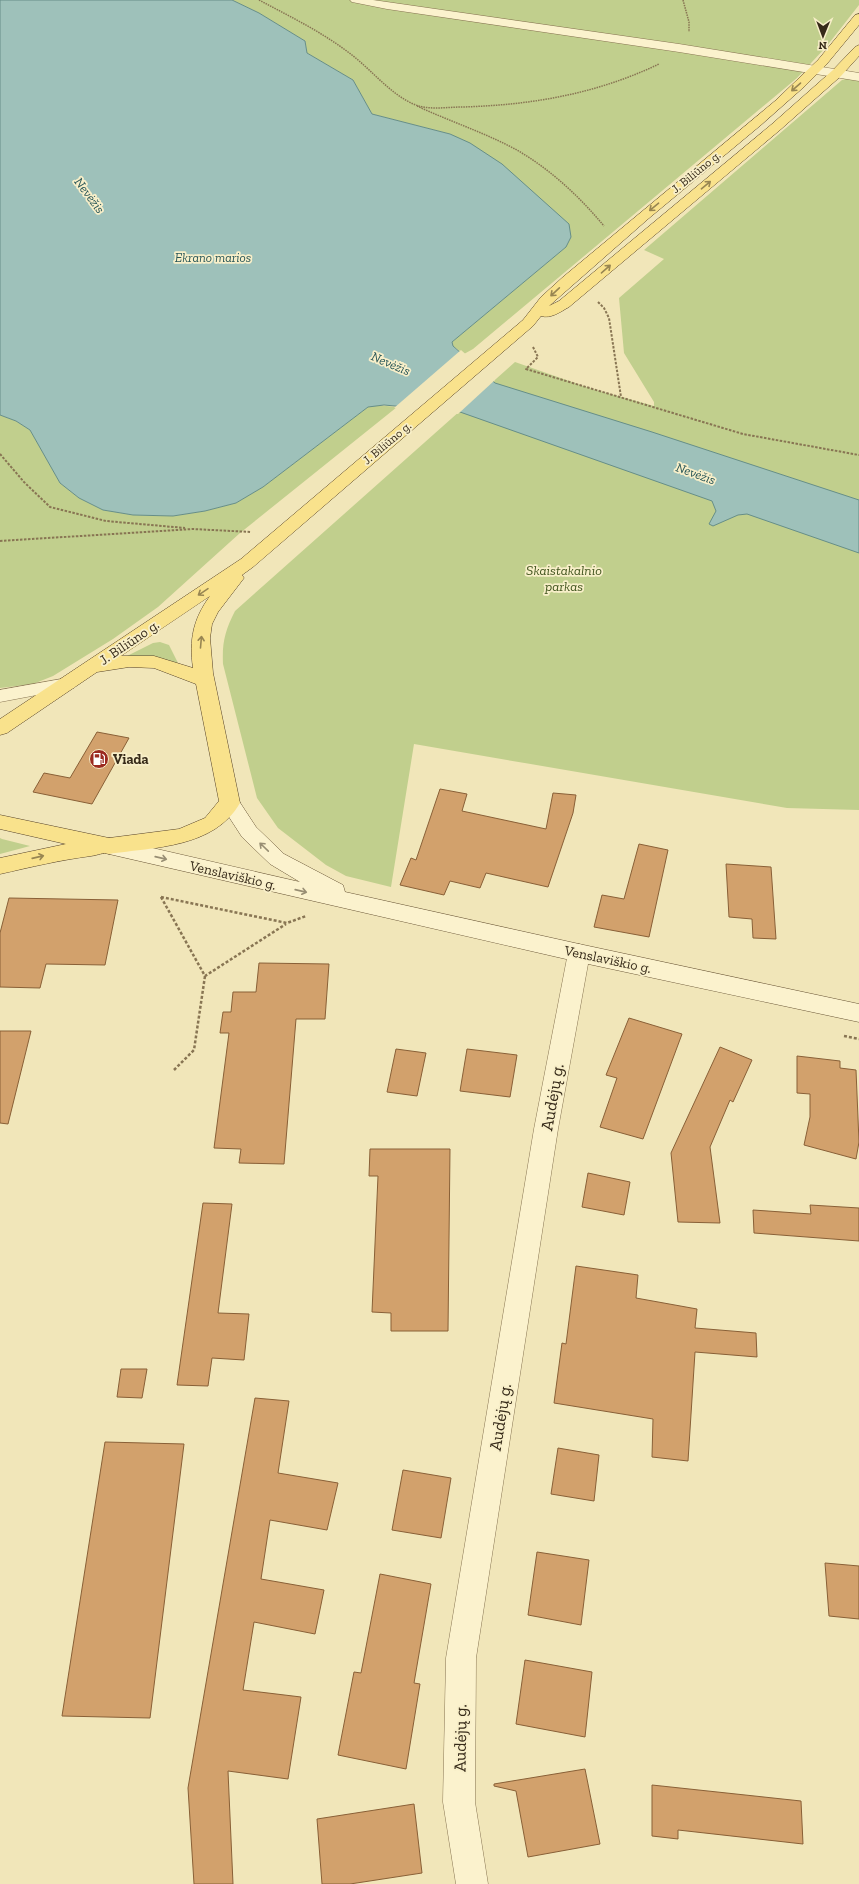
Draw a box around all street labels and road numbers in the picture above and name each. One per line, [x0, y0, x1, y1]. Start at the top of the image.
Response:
street label: J. Biliūno g. [669, 148, 723, 196]
street label: J. Biliūno g. [360, 419, 414, 467]
street label: J. Biliūno g. [96, 616, 163, 669]
street label: Venslaviškio g. [187, 857, 278, 894]
street label: Venslaviškio g. [562, 942, 653, 977]
street label: Audėjų g. [536, 1062, 569, 1132]
street label: Audėjų g. [485, 1382, 516, 1452]
street label: Audėjų g. [449, 1704, 472, 1772]

